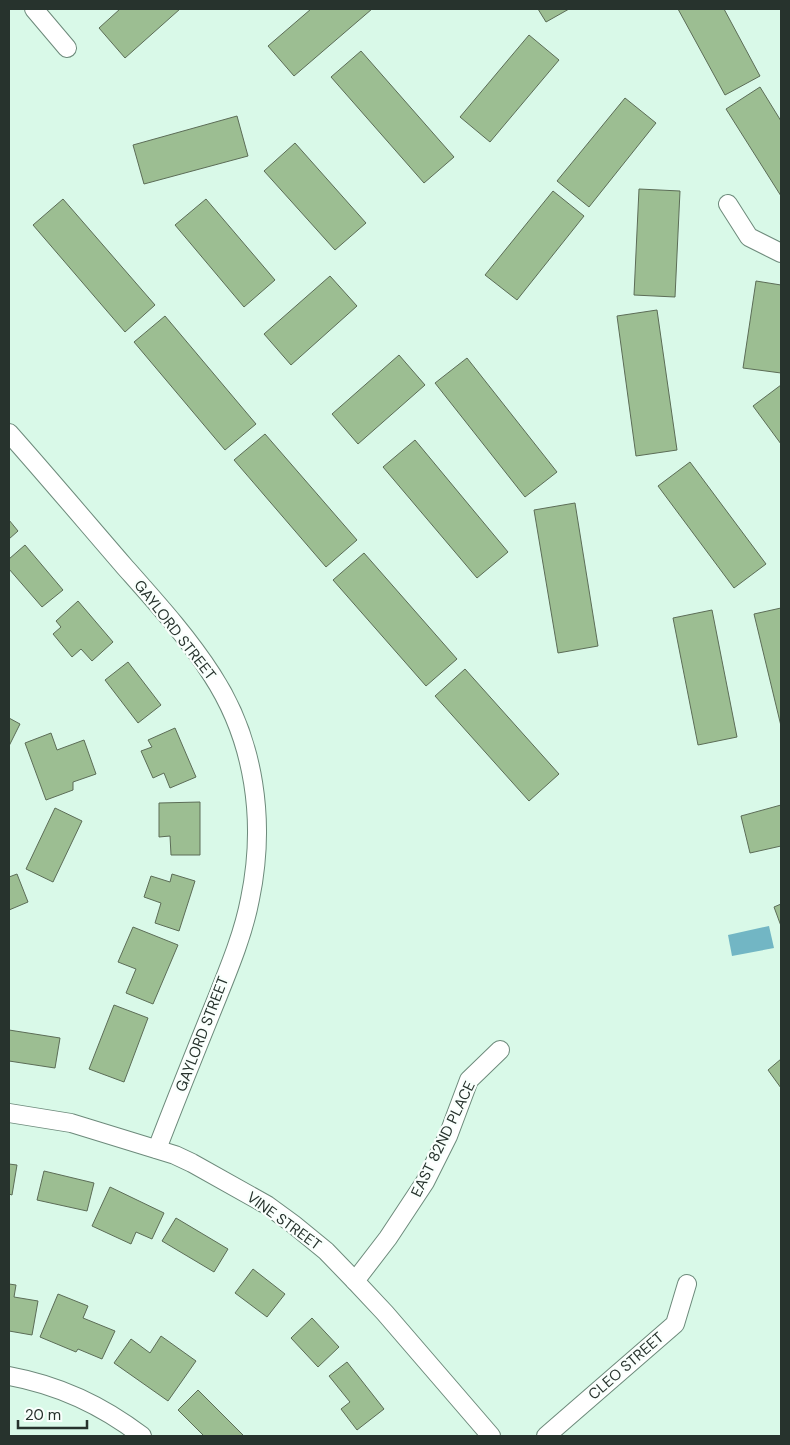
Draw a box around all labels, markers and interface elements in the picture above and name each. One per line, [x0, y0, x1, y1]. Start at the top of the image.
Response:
street label: GAYLORD STREET [130, 576, 220, 684]
street label: GAYLORD STREET [171, 974, 233, 1094]
street label: EAST 82ND PLACE [406, 1078, 480, 1200]
street label: VINE STREET [243, 1187, 325, 1255]
street label: CLEO STREET [584, 1328, 668, 1404]
scale bar [18, 1398, 86, 1430]
text: 20 m [25, 1405, 61, 1425]

